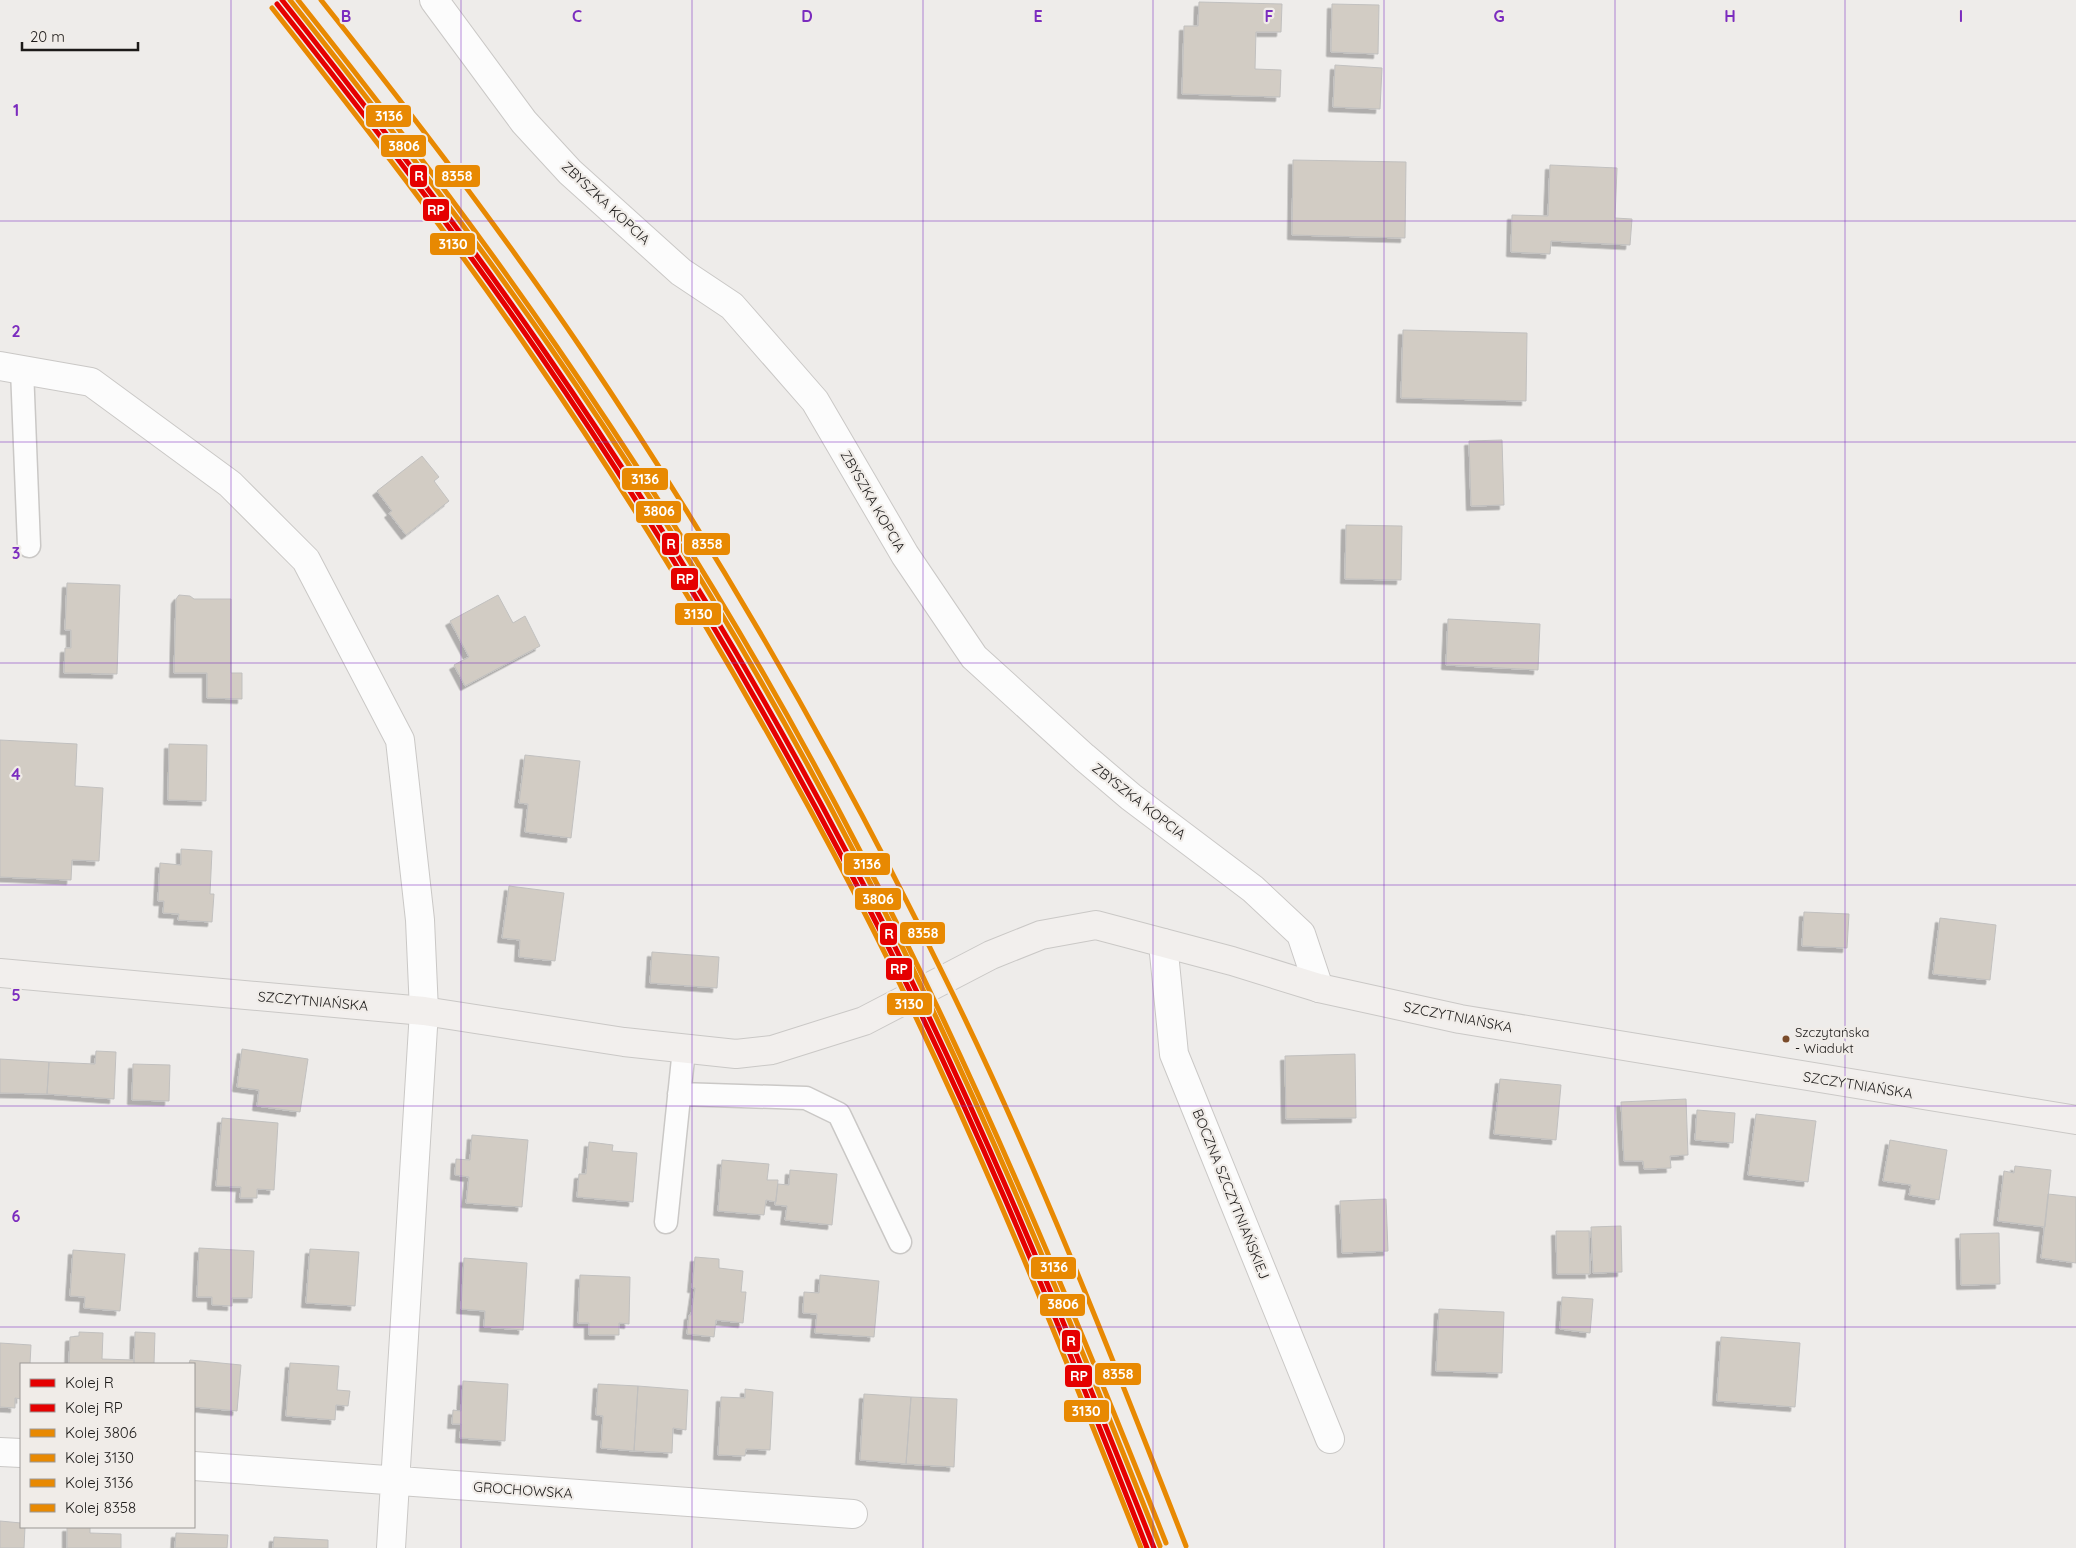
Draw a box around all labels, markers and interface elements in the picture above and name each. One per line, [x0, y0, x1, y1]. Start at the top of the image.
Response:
text: B [341, 6, 351, 26]
text: C [572, 6, 582, 26]
text: D [801, 6, 813, 26]
text: E [1033, 6, 1043, 26]
text: F [1265, 6, 1274, 26]
text: G [1493, 6, 1505, 26]
text: H [1724, 6, 1736, 26]
text: I [1959, 6, 1963, 26]
scale bar [22, 20, 139, 52]
text: 20 m [30, 27, 65, 46]
text: 1 [13, 100, 19, 120]
line badge: 3136 [365, 104, 412, 128]
text: 3136 [375, 107, 403, 125]
line badge: 3806 [380, 134, 427, 158]
text: 3806 [388, 137, 420, 155]
street label: ZBYSZKA KOPCIA [558, 157, 654, 249]
line badge: R [409, 164, 428, 188]
line badge: 8358 [434, 164, 481, 188]
text: R [414, 167, 424, 185]
text: 8358 [442, 167, 473, 185]
line badge: RP [422, 198, 450, 222]
text: RP [427, 201, 445, 219]
line badge: 3130 [429, 232, 476, 256]
text: 3130 [438, 235, 468, 253]
text: 2 [11, 321, 21, 341]
street label: ZBYSZKA KOPCIA [837, 447, 909, 555]
line badge: 3136 [621, 467, 669, 491]
text: 3136 [631, 470, 659, 488]
line badge: 3806 [635, 500, 682, 524]
text: 3806 [643, 502, 675, 520]
line badge: R [661, 532, 680, 556]
line badge: 8358 [683, 532, 731, 556]
text: R [666, 535, 676, 553]
text: 8358 [692, 535, 723, 553]
text: 3 [12, 543, 20, 563]
line badge: RP [670, 567, 699, 591]
text: RP [676, 570, 694, 588]
line badge: 3130 [674, 602, 722, 626]
text: 3130 [683, 605, 713, 623]
street label: ZBYSZKA KOPCIA [1088, 759, 1190, 843]
text: 4 [11, 764, 21, 784]
line badge: 3136 [843, 852, 891, 876]
text: 3136 [853, 855, 881, 873]
line badge: 3806 [854, 887, 902, 911]
text: 3806 [862, 890, 894, 908]
line badge: 8358 [899, 921, 946, 945]
line badge: R [879, 922, 898, 946]
text: 8358 [908, 924, 939, 942]
text: R [884, 925, 894, 943]
line badge: RP [885, 957, 913, 981]
text: RP [890, 960, 908, 978]
text: 5 [11, 985, 21, 1005]
street label: SZCZYTNIAŃSKA [257, 987, 369, 1015]
line badge: 3130 [886, 992, 933, 1016]
text: 3130 [894, 995, 924, 1013]
street label: SZCZYTNIAŃSKA [1402, 998, 1514, 1036]
place label: Szczytańska - Wiadukt [1795, 1024, 1869, 1056]
marker: Szczytańska - Wiadukt [1781, 1034, 1791, 1044]
street label: SZCZYTNIAŃSKA [1802, 1067, 1914, 1103]
street label: BOCZNA SZCZYTNIAŃSKIEJ [1189, 1106, 1273, 1282]
text: 6 [12, 1206, 21, 1226]
line badge: 3136 [1030, 1256, 1077, 1280]
text: 3136 [1040, 1258, 1068, 1276]
line badge: 3806 [1039, 1293, 1086, 1317]
text: 3806 [1047, 1295, 1079, 1313]
line badge: R [1061, 1329, 1081, 1353]
text: R [1066, 1332, 1076, 1350]
line badge: 8358 [1094, 1362, 1142, 1386]
legend [20, 1363, 195, 1528]
line badge: RP [1064, 1364, 1093, 1388]
text: 8358 [1103, 1365, 1134, 1383]
text: RP [1070, 1367, 1088, 1385]
text: Kolej R [65, 1373, 114, 1392]
text: Kolej RP [65, 1398, 123, 1417]
line badge: 3130 [1063, 1399, 1110, 1423]
text: 3130 [1071, 1402, 1101, 1420]
text: Kolej 3806 [65, 1423, 137, 1442]
text: Kolej 3130 [65, 1448, 134, 1467]
text: Kolej 3136 [65, 1473, 133, 1492]
street label: GROCHOWSKA [473, 1478, 573, 1502]
text: Kolej 8358 [65, 1498, 136, 1517]

